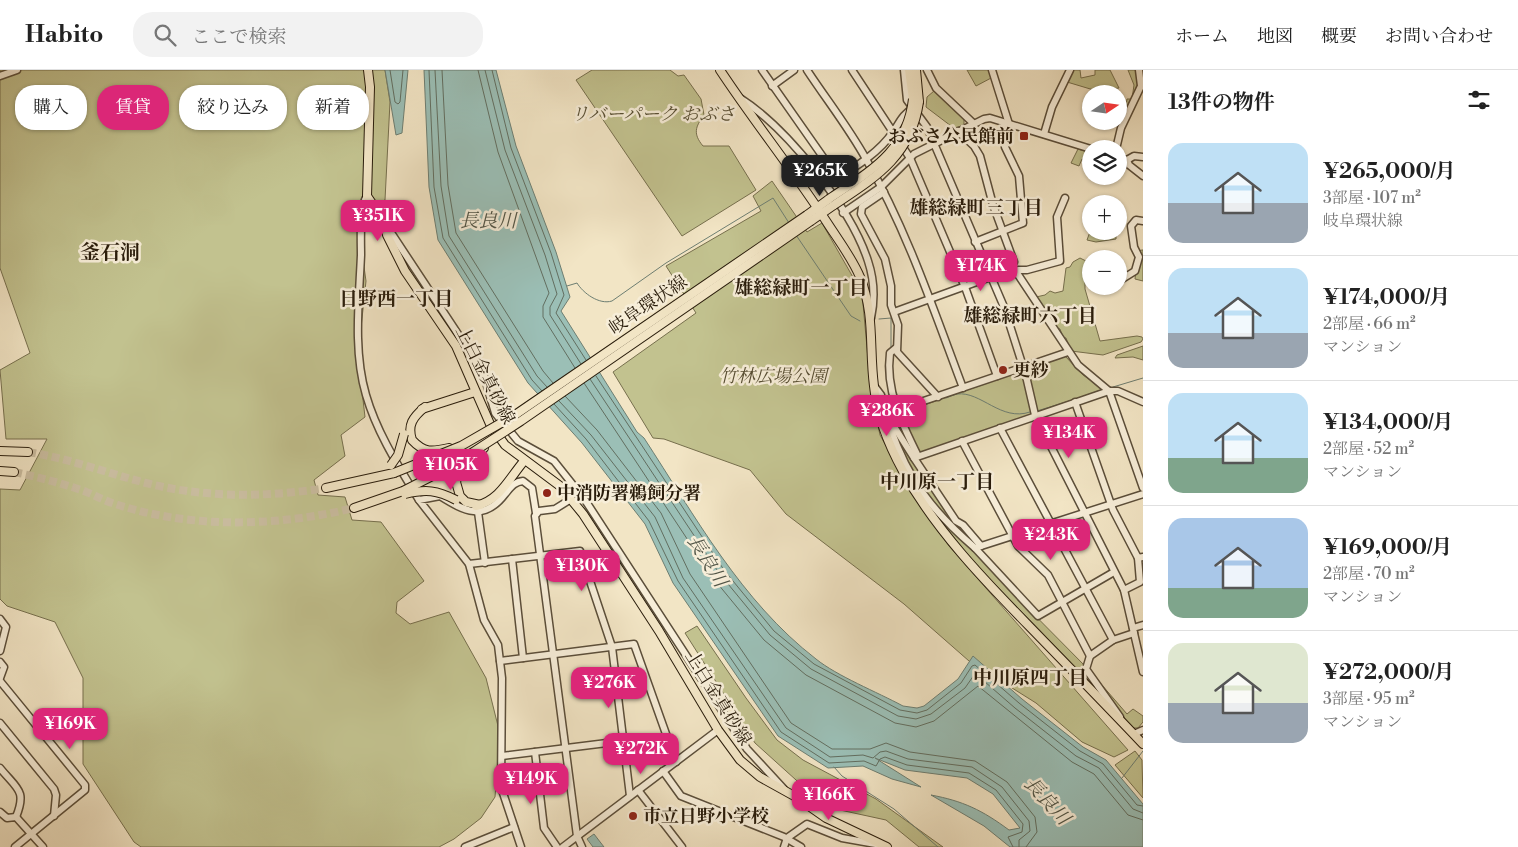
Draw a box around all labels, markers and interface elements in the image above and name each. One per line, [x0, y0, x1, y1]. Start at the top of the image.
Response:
search box [133, 12, 483, 57]
text: Habito [25, 20, 103, 50]
icon: search [151, 21, 179, 49]
text: ここで検索 [191, 25, 286, 49]
text: ホーム [1175, 25, 1229, 48]
text: 地図 [1257, 25, 1293, 48]
text: 概要 [1321, 25, 1357, 48]
text: お問い合わせ [1385, 25, 1493, 48]
chip: 購入 [15, 85, 87, 130]
chip: 賃貸 [97, 85, 169, 130]
chip: 絞り込み [179, 85, 287, 130]
chip: 新着 [297, 85, 369, 130]
north arrow [1082, 85, 1128, 130]
map controls [1082, 85, 1127, 295]
icon: filters [1465, 86, 1493, 114]
text: 13件の物件 [1168, 90, 1275, 116]
park label: リバーパーク おぶさ [571, 103, 735, 126]
place label: おぶさ公民館前 [888, 125, 1014, 148]
marker: おぶさ公民館前 [1018, 130, 1030, 142]
button: layers [1082, 140, 1127, 185]
pin: ¥265K [785, 154, 855, 197]
text: ¥265,000/月 [1323, 159, 1456, 185]
text: ¥265K [792, 161, 848, 181]
icon: home [1208, 163, 1268, 223]
text: 3部屋 · 107 m² [1323, 188, 1421, 208]
button: + [1082, 195, 1127, 240]
district label: 雄総緑町三丁目 [909, 196, 1043, 220]
pin: ¥351K [343, 200, 413, 242]
text: ¥351K [352, 206, 404, 226]
water label: 長良川 [459, 209, 518, 233]
text: 岐阜環状線 [1323, 211, 1403, 231]
district label: 釜石洞 [80, 241, 140, 266]
pin: ¥174K [946, 250, 1016, 292]
button: − [1082, 250, 1127, 295]
text: ¥174K [955, 256, 1007, 276]
street label: 岐阜環状線 [604, 270, 692, 340]
district label: 雄総緑町一丁目 [734, 276, 868, 300]
text: ¥174,000/月 [1323, 285, 1450, 311]
district label: 日野西一丁目 [339, 287, 453, 311]
icon: home [1208, 288, 1268, 348]
district label: 雄総緑町六丁目 [963, 304, 1097, 328]
text: 2部屋 · 66 m² [1323, 314, 1416, 334]
street label: 上白金真砂線 [450, 322, 520, 428]
text: マンション [1323, 337, 1402, 357]
place label: 更紗 [1013, 359, 1049, 382]
marker: 更紗 [997, 364, 1009, 376]
park label: 竹林広場公園 [719, 365, 830, 388]
pin: ¥286K [852, 394, 922, 437]
text: ¥286K [859, 401, 915, 421]
text: ¥134,000/月 [1323, 410, 1453, 436]
icon: home [1208, 413, 1268, 473]
pin: ¥134K [1034, 416, 1104, 459]
text: ¥134K [1042, 423, 1096, 443]
text: 2部屋 · 52 m² [1323, 439, 1414, 459]
pin: ¥105K [416, 448, 486, 491]
text: ¥105K [424, 455, 478, 475]
text: マンション [1323, 462, 1402, 482]
district label: 中川原一丁目 [880, 470, 994, 494]
place label: 中消防署鵜飼分署 [557, 482, 701, 505]
marker: 中消防署鵜飼分署 [541, 487, 553, 499]
pin: ¥243K [1016, 518, 1086, 561]
text: ¥243K [1023, 525, 1079, 545]
water label: 長良川 [682, 530, 733, 593]
text: ¥169,000/月 [1323, 535, 1452, 561]
icon: home [1208, 538, 1268, 598]
pin: ¥130K [547, 550, 617, 592]
text: ¥130K [555, 556, 609, 576]
text: 2部屋 · 70 m² [1323, 564, 1415, 584]
text: マンション [1323, 587, 1402, 607]
street label: 上白金真砂線 [680, 646, 756, 750]
text: ¥272,000/月 [1323, 660, 1454, 686]
icon: home [1208, 663, 1268, 723]
pin: ¥276K [574, 666, 644, 709]
district label: 中川原四丁目 [973, 666, 1087, 690]
text: ¥276K [582, 673, 636, 693]
text: 3部屋 · 95 m² [1323, 689, 1415, 709]
pin: ¥169K [35, 708, 105, 750]
text: マンション [1323, 712, 1402, 732]
text: ¥169K [44, 714, 96, 734]
pin: ¥272K [606, 732, 676, 775]
text: ¥272K [614, 739, 668, 759]
pin: ¥149K [496, 762, 566, 805]
text: ¥149K [504, 769, 558, 789]
water label: 長良川 [1019, 772, 1077, 831]
pin: ¥166K [794, 778, 864, 821]
text: ¥166K [803, 785, 855, 805]
place label: 市立日野小学校 [643, 805, 769, 828]
marker: 市立日野小学校 [627, 810, 639, 822]

